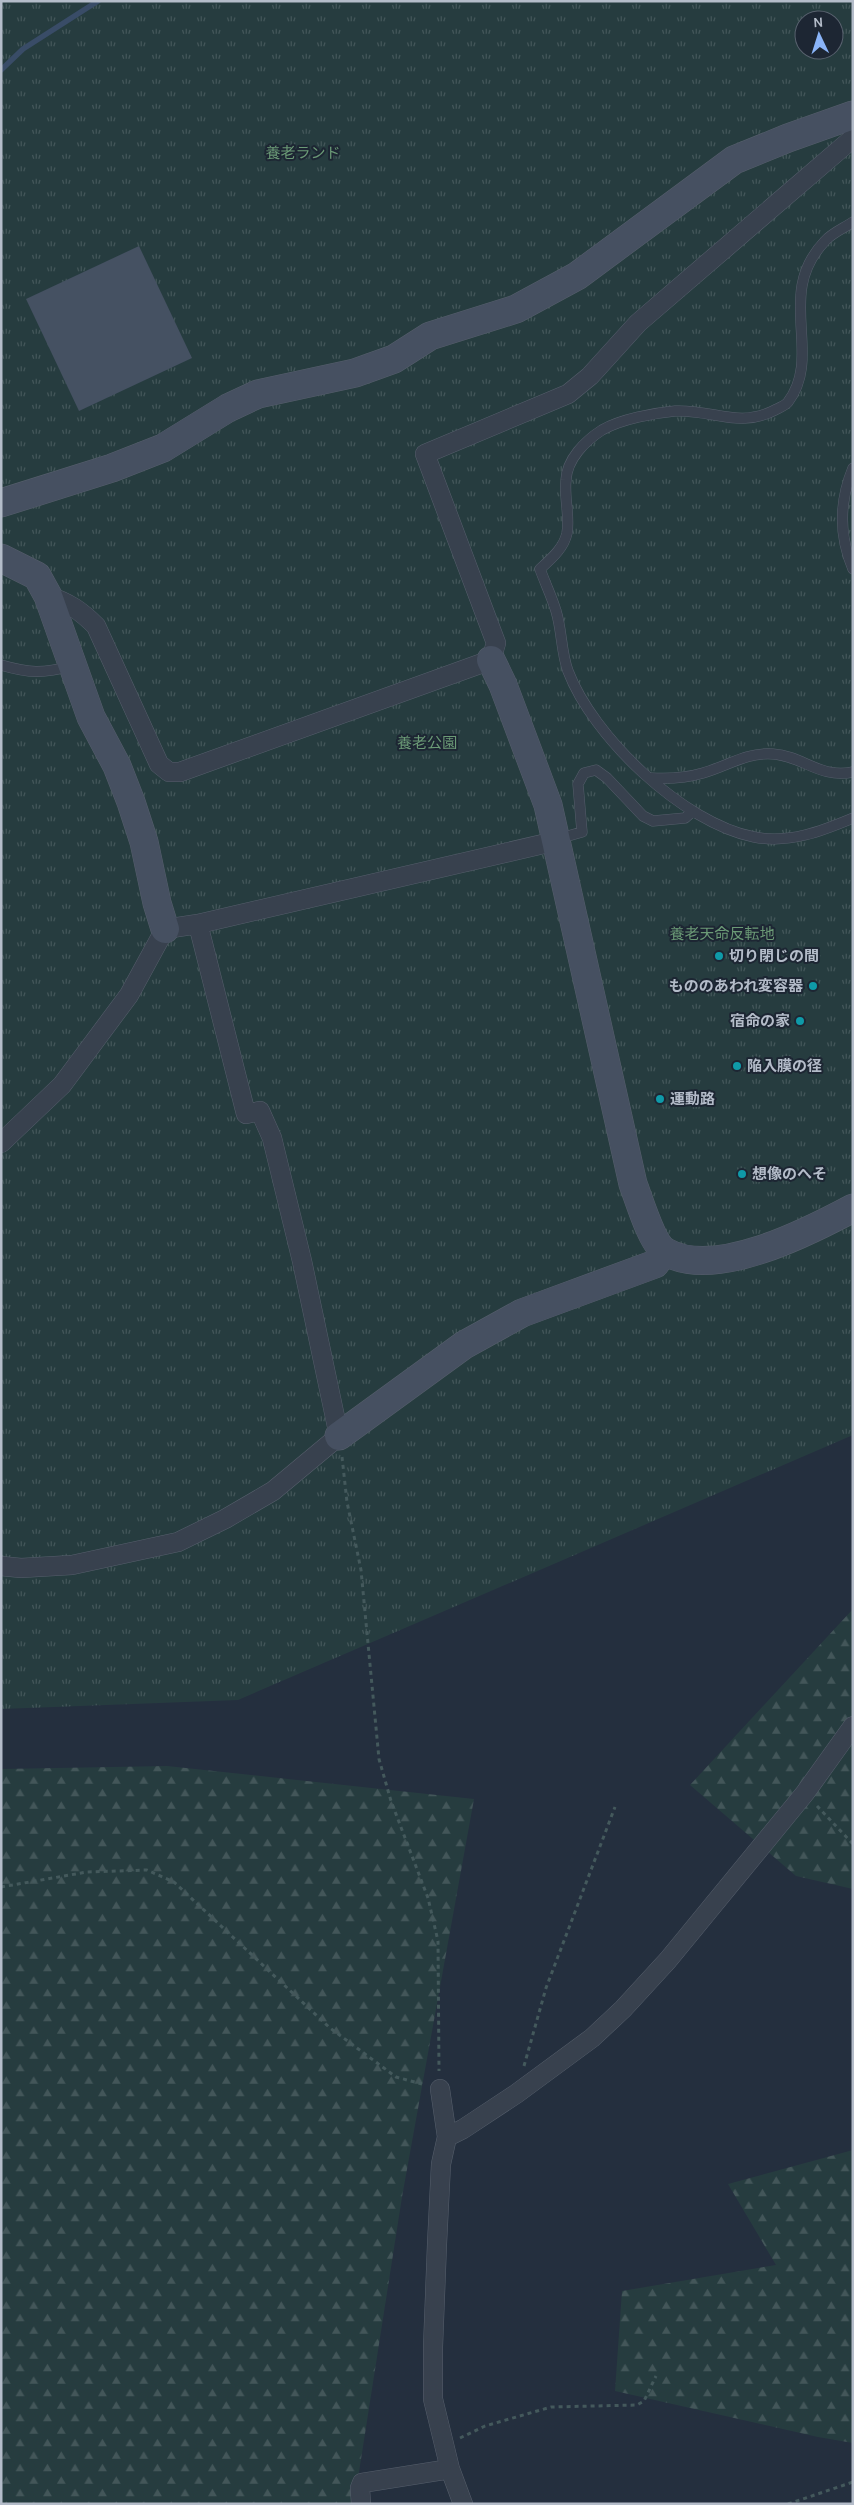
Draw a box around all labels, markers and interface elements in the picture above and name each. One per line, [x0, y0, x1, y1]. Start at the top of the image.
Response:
north arrow [794, 10, 844, 60]
text: N [813, 14, 824, 31]
park label: 養老ランド [265, 144, 341, 162]
park label: 養老公園 [397, 734, 457, 752]
park label: 養老天命反転地 [669, 925, 775, 943]
place label: 切り閉じの間 [729, 947, 819, 965]
marker: 切り閉じの間 [713, 950, 725, 962]
place label: もののあわれ変容器 [669, 977, 804, 995]
marker: もののあわれ変容器 [807, 980, 819, 992]
place label: 宿命の家 [730, 1012, 790, 1030]
marker: 宿命の家 [794, 1015, 806, 1027]
place label: 陥入膜の径 [747, 1057, 822, 1075]
marker: 陥入膜の径 [731, 1060, 743, 1072]
place label: 運動路 [670, 1090, 715, 1108]
marker: 運動路 [654, 1093, 666, 1105]
place label: 想像のへそ [752, 1165, 827, 1183]
marker: 想像のへそ [736, 1168, 748, 1180]

